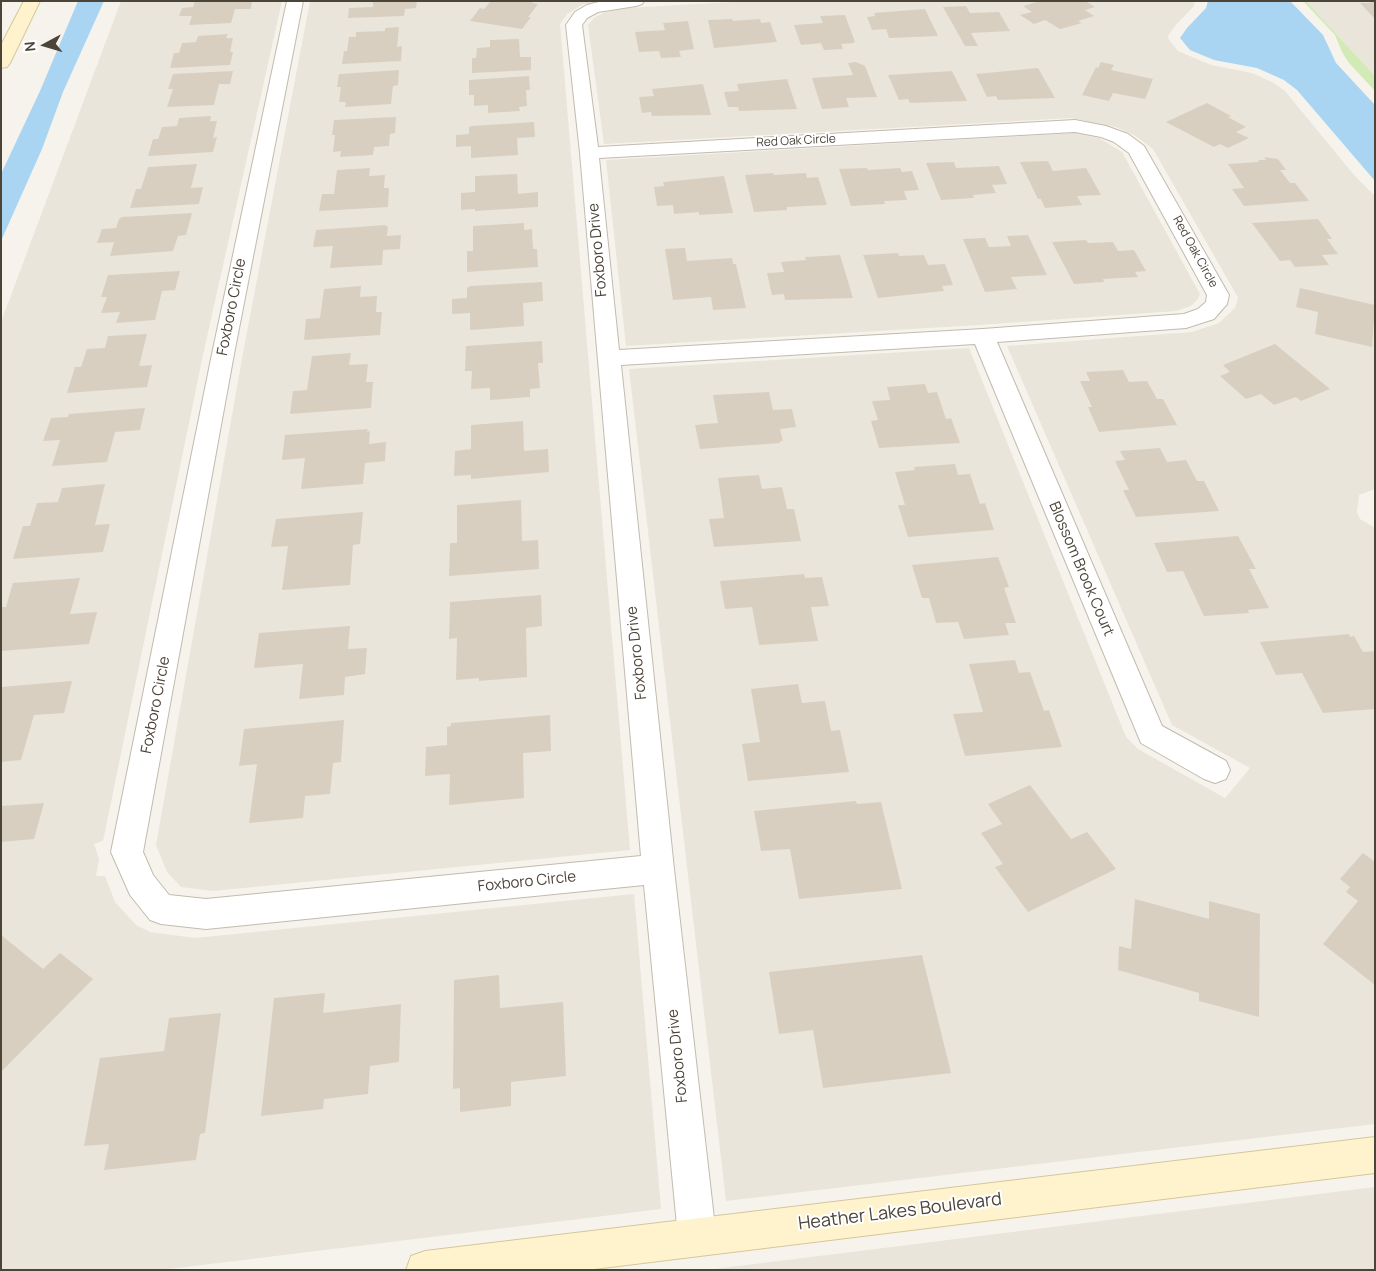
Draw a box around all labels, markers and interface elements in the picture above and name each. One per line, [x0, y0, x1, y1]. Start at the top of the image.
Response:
north arrow [20, 20, 70, 70]
text: N [20, 41, 40, 53]
street label: Red Oak Circle [756, 132, 836, 150]
street label: Foxboro Drive [585, 202, 611, 298]
street label: Red Oak Circle [1169, 214, 1221, 290]
street label: Foxboro Circle [214, 257, 250, 357]
street label: Blossom Brook Court [1045, 499, 1117, 639]
street label: Foxboro Drive [623, 605, 651, 701]
street label: Foxboro Circle [138, 655, 174, 755]
street label: Foxboro Circle [477, 868, 577, 896]
street label: Foxboro Drive [664, 1008, 692, 1104]
street label: Heather Lakes Boulevard [797, 1189, 1003, 1235]

